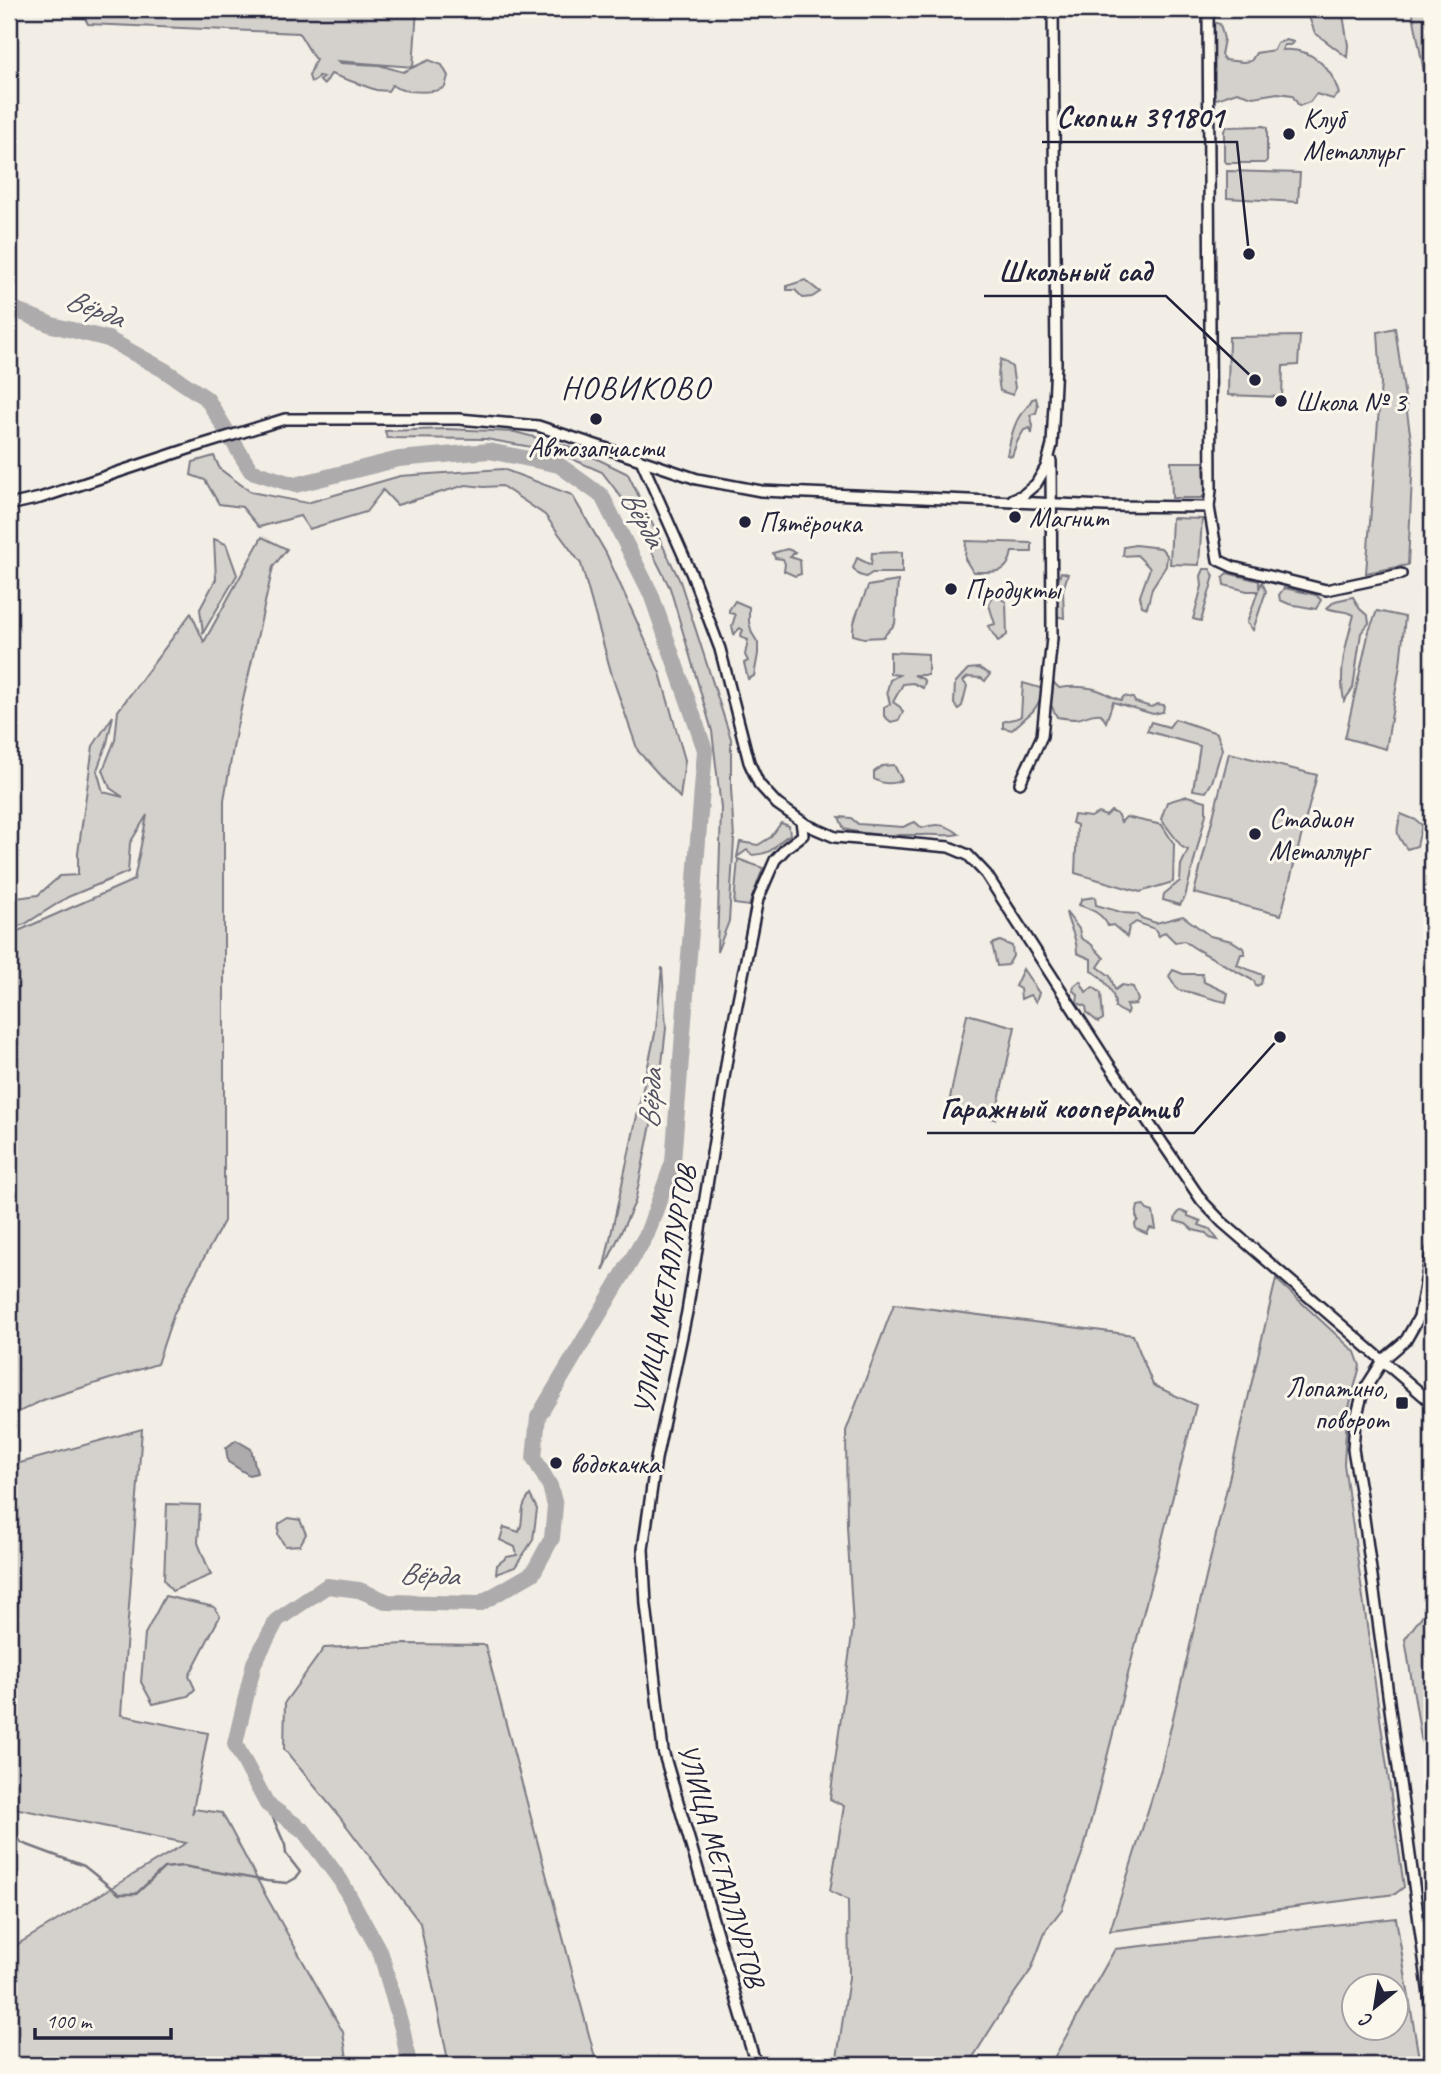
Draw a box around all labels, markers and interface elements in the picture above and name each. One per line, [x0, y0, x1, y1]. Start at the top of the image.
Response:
callout: Скопин 391801 [1042, 91, 1237, 142]
text: Скопин 391801 [1056, 98, 1227, 136]
place label: Клуб Металлург [1303, 101, 1406, 168]
marker: Клуб Металлург [1281, 126, 1297, 142]
callout: Школьный сад [984, 245, 1166, 296]
text: Школьный сад [998, 252, 1155, 290]
water label: Вёрда [61, 280, 132, 337]
district label: НОВИКОВО [561, 367, 712, 408]
place label: Школа № 3 [1295, 384, 1408, 419]
marker: Школа № 3 [1273, 393, 1289, 409]
marker: Автозапчасти [588, 411, 604, 427]
place label: Автозапчасти [528, 430, 666, 465]
water label: Вёрда [612, 483, 675, 556]
place label: Магнит [1029, 500, 1110, 535]
place label: Пятёрочка [759, 505, 863, 540]
marker: Магнит [1007, 509, 1023, 525]
marker: Пятёрочка [737, 514, 753, 530]
place label: Продукты [965, 572, 1062, 607]
marker: Продукты [943, 581, 959, 597]
place label: Стадион Металлург [1269, 801, 1372, 868]
marker: Стадион Металлург [1247, 826, 1263, 842]
water label: Вёрда [629, 1065, 671, 1130]
callout: Гаражный кооператив [927, 1082, 1194, 1133]
text: Гаражный кооператив [941, 1089, 1185, 1127]
street label: УЛИЦА МЕТАЛЛУРГОВ [625, 1160, 704, 1417]
place label: Лопатино, поворот [1286, 1370, 1390, 1437]
marker: Лопатино, поворот [1394, 1395, 1410, 1411]
place label: водокачка [570, 1446, 661, 1481]
marker: водокачка [548, 1455, 564, 1471]
water label: Вёрда [398, 1553, 462, 1595]
street label: УЛИЦА МЕТАЛЛУРГОВ [670, 1739, 774, 1994]
north arrow [1340, 1972, 1410, 2042]
scale bar [35, 1997, 172, 2041]
text: С [1355, 2007, 1377, 2034]
text: 100 m [46, 2008, 93, 2034]

